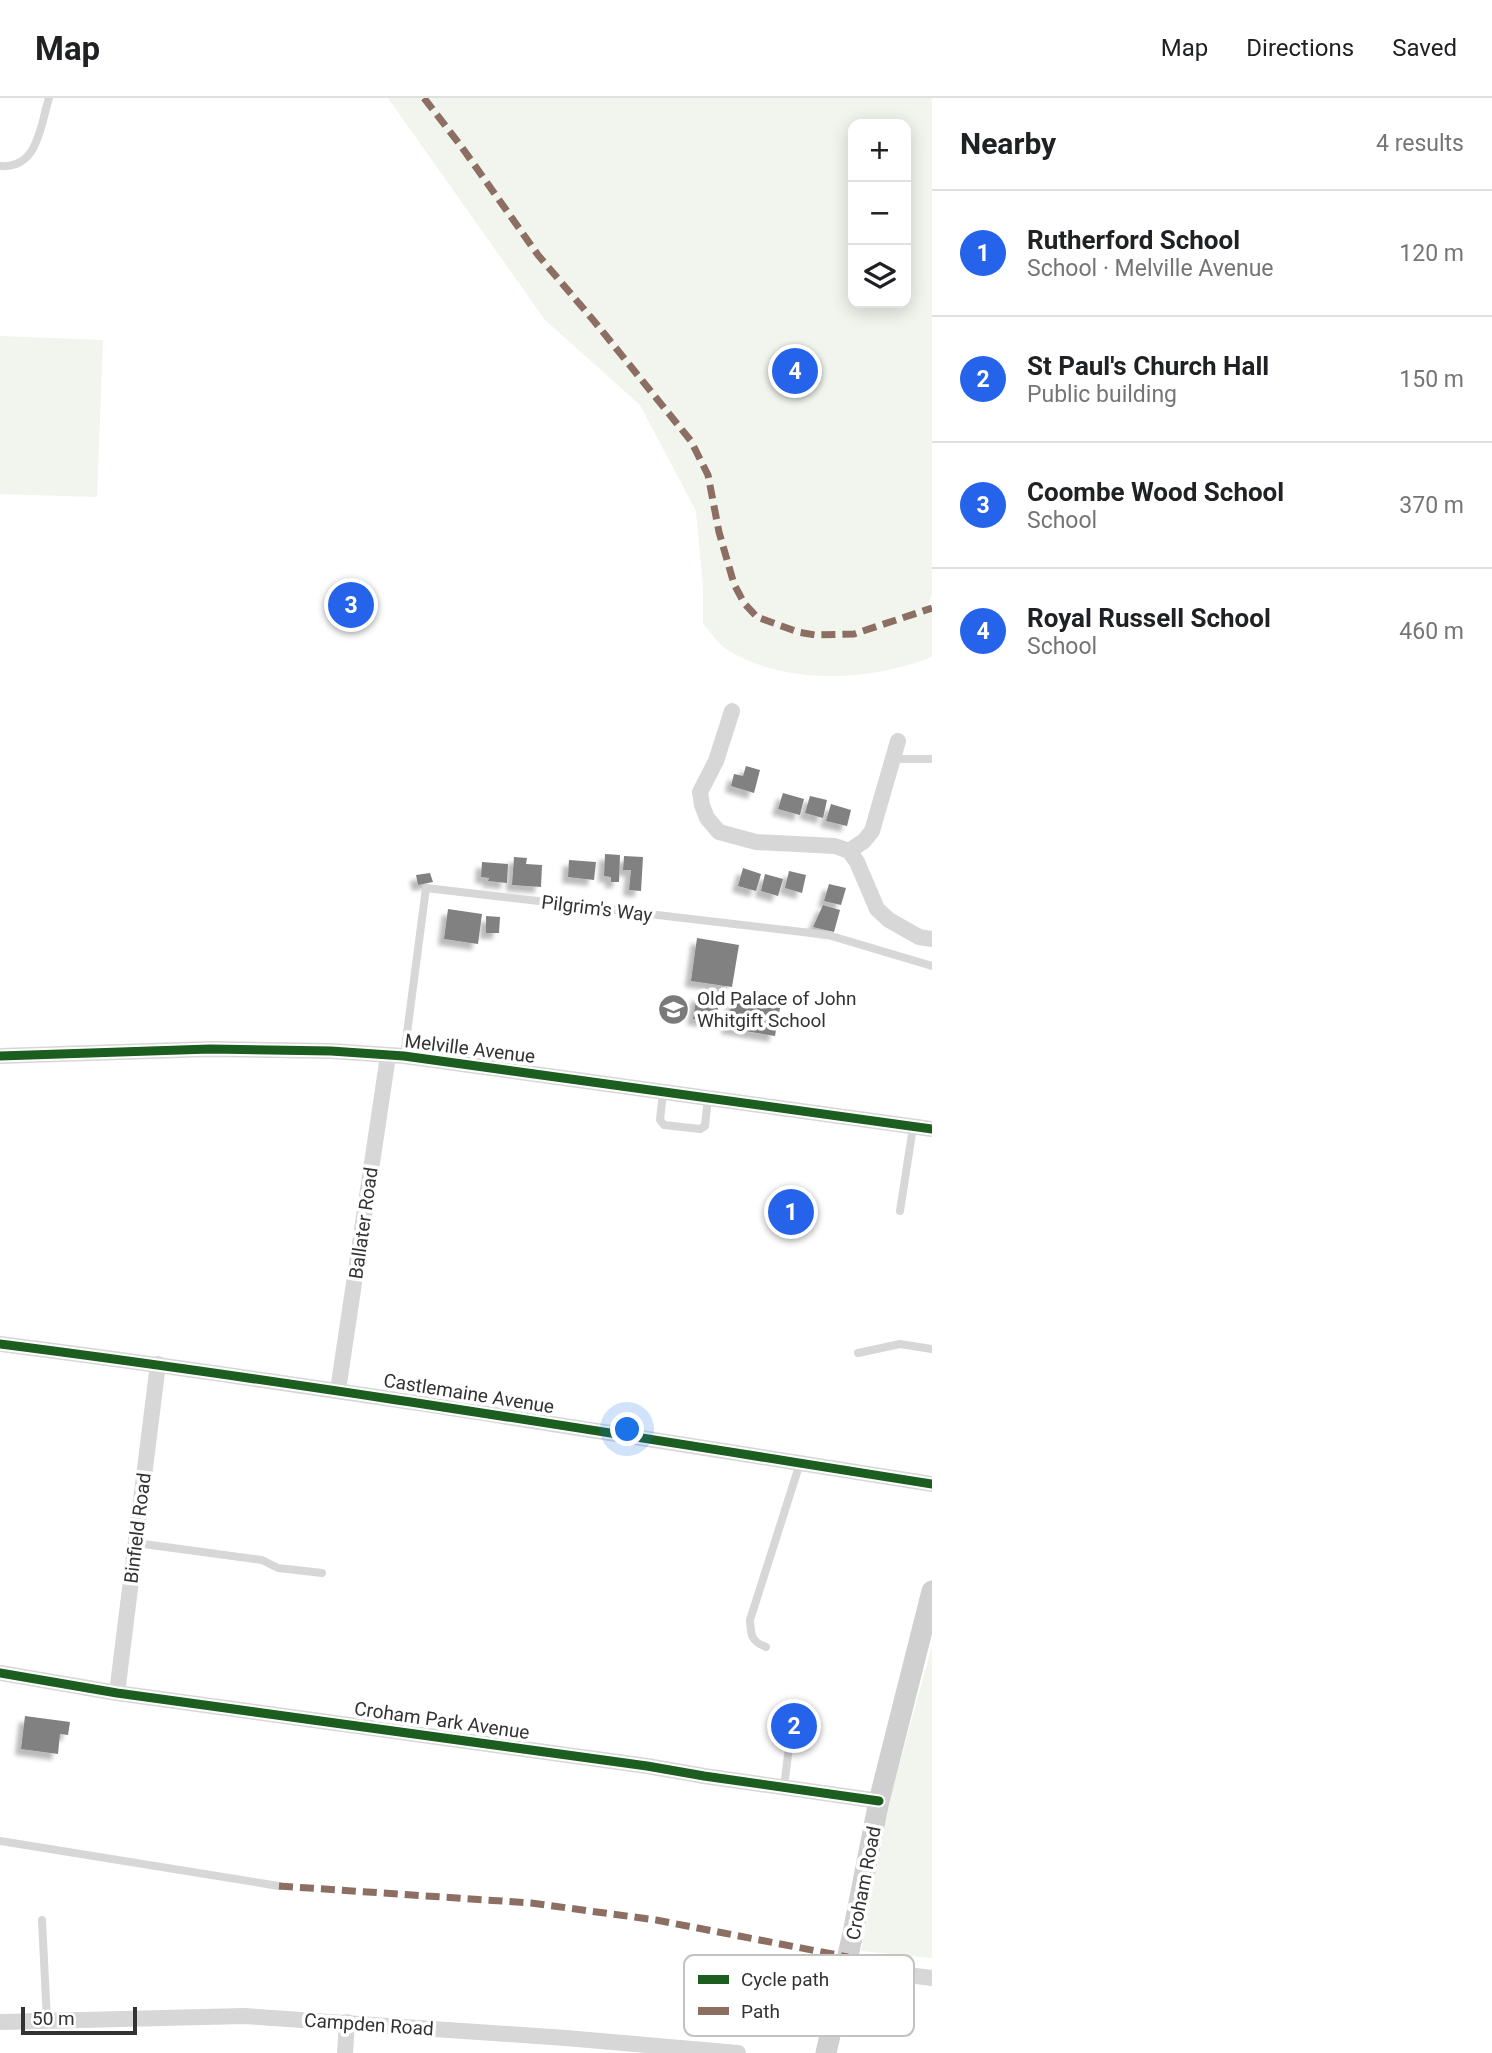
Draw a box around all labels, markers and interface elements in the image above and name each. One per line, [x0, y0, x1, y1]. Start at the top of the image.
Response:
text: Map [35, 29, 100, 68]
text: Map [1161, 34, 1208, 62]
text: Directions [1246, 34, 1354, 62]
text: Saved [1392, 34, 1457, 62]
map controls [848, 119, 911, 308]
button: + [848, 119, 911, 182]
text: Nearby [960, 126, 1056, 161]
text: 4 results [1376, 130, 1464, 157]
button: − [848, 182, 911, 245]
text: Rutherford School [1027, 225, 1240, 255]
text: 1 [976, 240, 990, 267]
text: 120 m [1399, 240, 1464, 267]
button: layers [848, 245, 911, 308]
text: School · Melville Avenue [1027, 255, 1274, 282]
pin: 4 [772, 345, 818, 397]
text: St Paul's Church Hall [1027, 351, 1269, 381]
text: 2 [976, 366, 990, 393]
text: 150 m [1399, 366, 1464, 393]
text: Public building [1027, 381, 1177, 408]
text: Coombe Wood School [1027, 477, 1284, 507]
text: 3 [976, 492, 990, 519]
text: 370 m [1399, 492, 1464, 519]
text: School [1027, 507, 1097, 534]
pin: 3 [328, 579, 374, 631]
text: Royal Russell School [1027, 603, 1271, 633]
text: 4 [976, 618, 990, 645]
text: 460 m [1399, 618, 1464, 645]
text: School [1027, 633, 1097, 660]
street label: Pilgrim's Way [540, 890, 654, 927]
place label: Old Palace of John Whitgift School [697, 987, 856, 1032]
school or university icon: Old Palace of John Whitgift School [657, 992, 691, 1026]
street label: Melville Avenue [403, 1029, 536, 1068]
street label: Ballater Road [344, 1166, 383, 1281]
pin: 1 [768, 1186, 814, 1238]
street label: Castlemaine Avenue [382, 1369, 556, 1418]
your location [610, 1412, 644, 1446]
street label: Binfield Road [119, 1471, 156, 1585]
street label: Croham Park Avenue [353, 1697, 531, 1744]
pin: 2 [771, 1700, 817, 1752]
street label: Croham Road [841, 1824, 886, 1942]
legend [684, 1955, 914, 2036]
text: Cycle path [741, 1968, 829, 1991]
text: Path [741, 2000, 780, 2023]
scale bar [21, 2004, 136, 2036]
text: 50 m [32, 2007, 75, 2030]
street label: Campden Road [304, 2009, 434, 2040]

